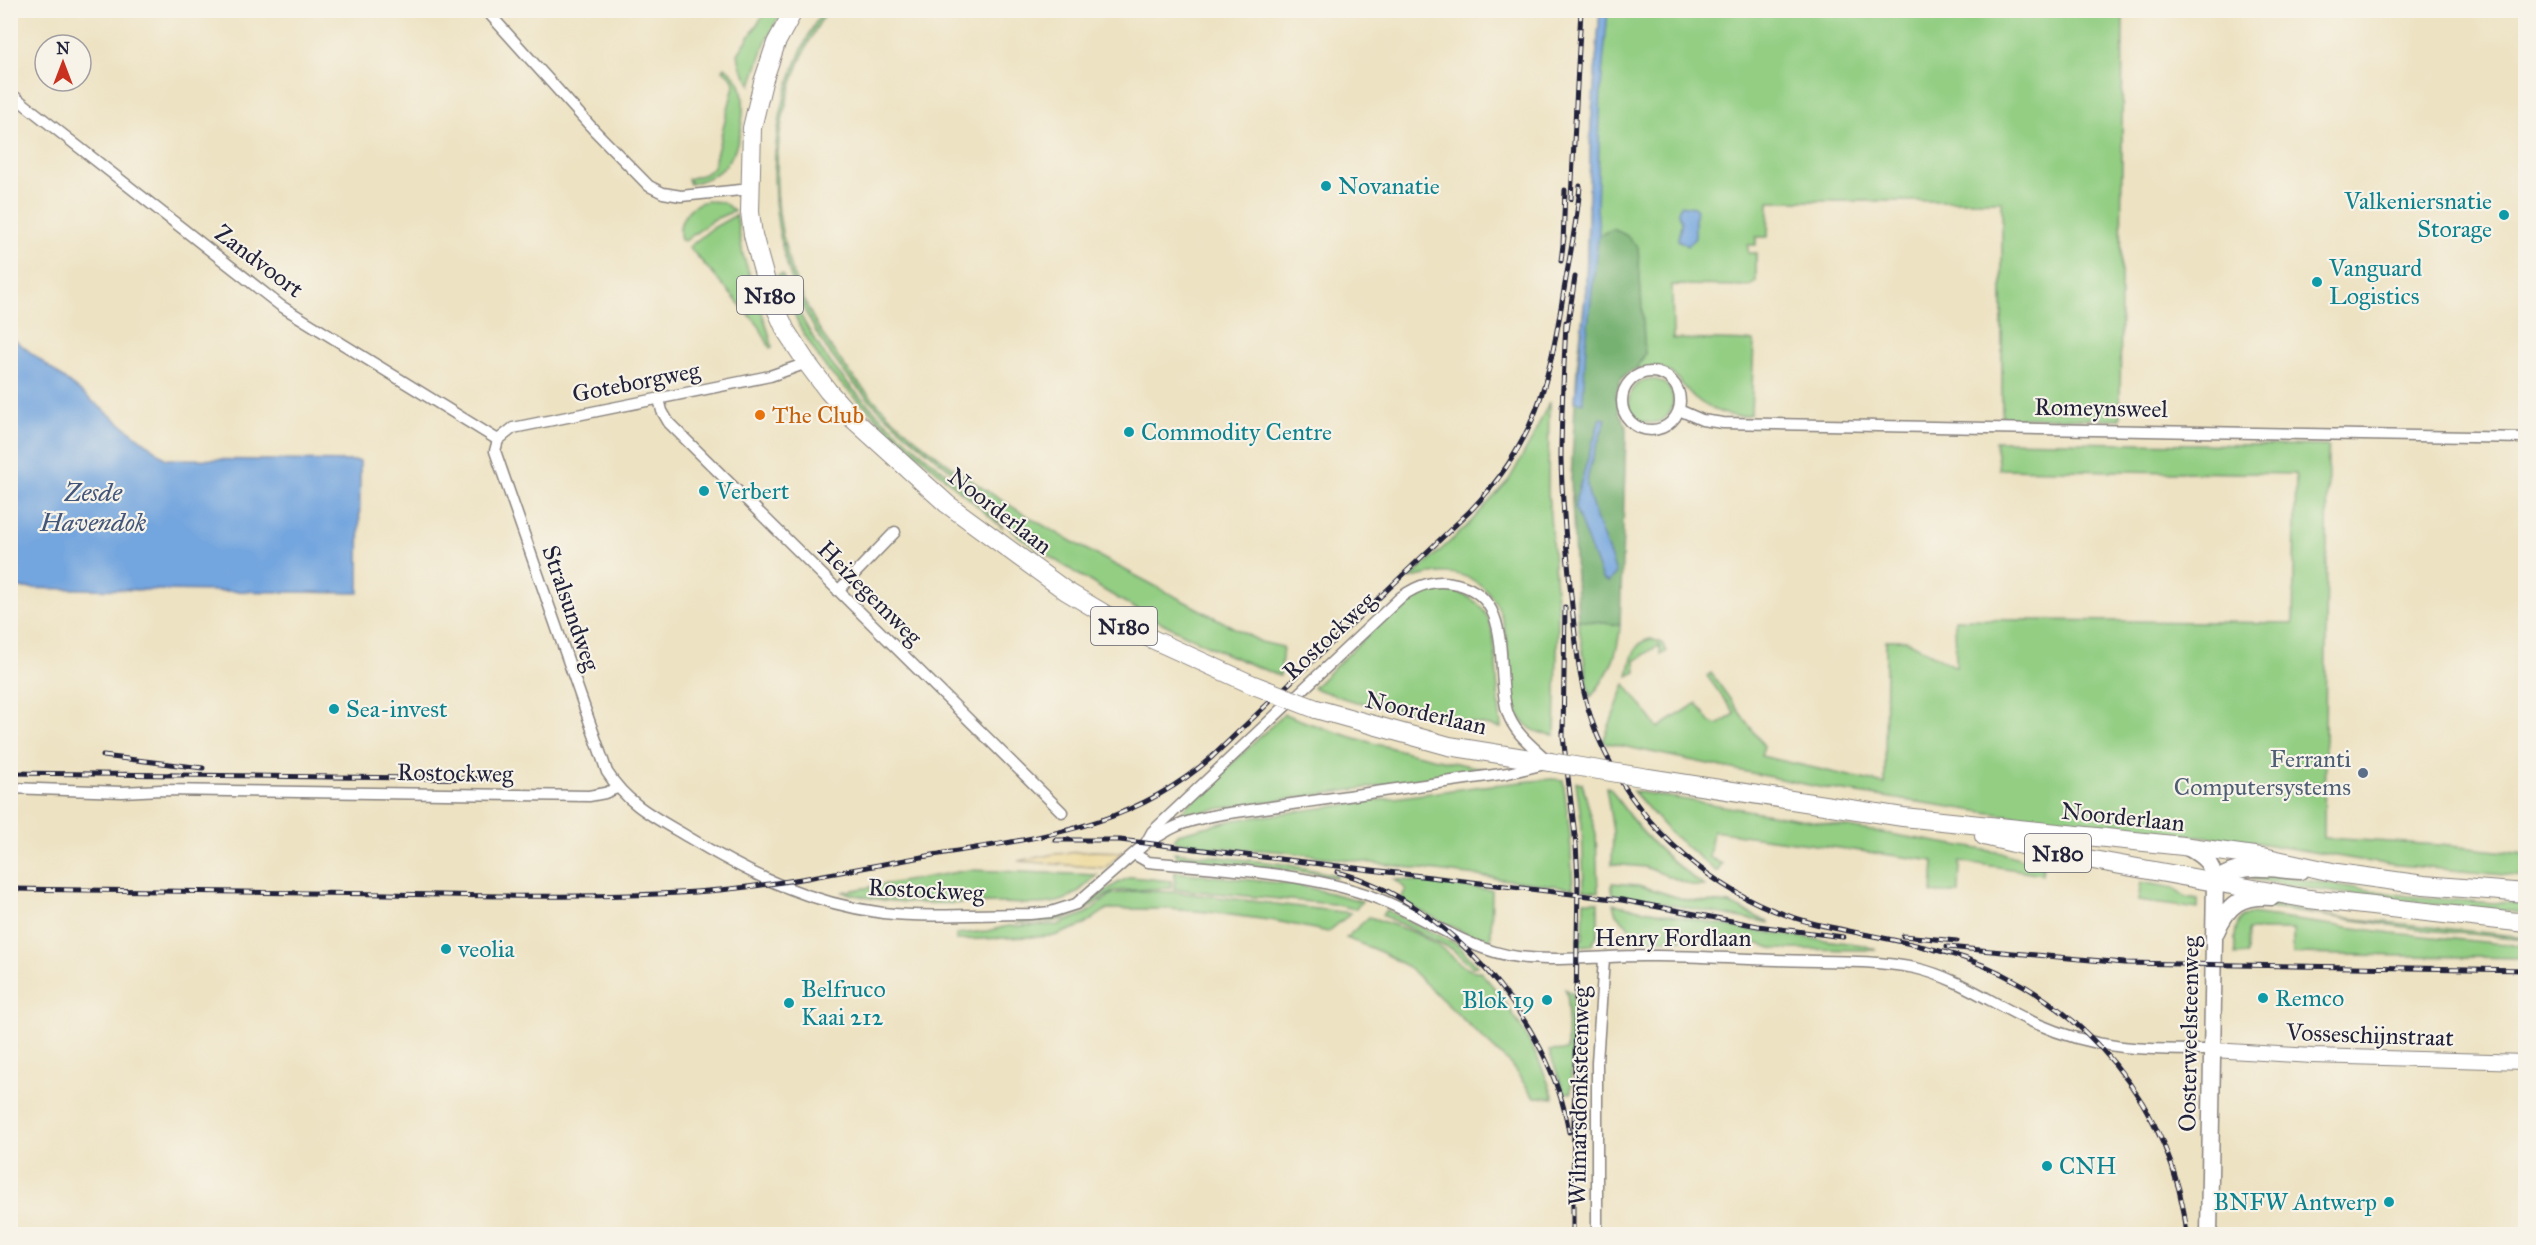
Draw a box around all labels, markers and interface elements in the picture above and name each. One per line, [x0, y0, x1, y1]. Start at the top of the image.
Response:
north arrow [33, 33, 93, 93]
text: N [56, 39, 70, 58]
place label: Novanatie [1338, 171, 1440, 201]
marker: Novanatie [1319, 179, 1333, 193]
place label: Valkeniersnatie Storage [2343, 186, 2492, 244]
marker: Valkeniersnatie Storage [2497, 208, 2511, 222]
street label: Zandvoort [209, 218, 310, 304]
place label: Vanguard Logistics [2328, 253, 2422, 311]
marker: Vanguard Logistics [2310, 275, 2324, 289]
road number: N180 [737, 276, 803, 314]
street label: Goteborgweg [570, 355, 703, 409]
street label: Romeynsweel [2034, 392, 2169, 424]
place label: The Club [772, 400, 864, 430]
marker: The Club [753, 408, 767, 422]
place label: Commodity Centre [1141, 417, 1332, 447]
marker: Commodity Centre [1122, 425, 1136, 439]
street label: Noorderlaan [942, 461, 1058, 561]
water label: Zesde Havendok [39, 476, 147, 538]
place label: Verbert [715, 476, 790, 506]
marker: Verbert [697, 484, 711, 498]
street label: Heizegemweg [811, 534, 929, 652]
street label: Stralsundweg [535, 541, 607, 676]
street label: Rostockweg [1276, 585, 1382, 687]
road number: N180 [1091, 607, 1157, 645]
street label: Noorderlaan [1362, 684, 1490, 742]
place label: Sea-invest [346, 694, 448, 724]
marker: Sea-invest [327, 702, 341, 716]
place label: Ferranti Computersystems [2174, 744, 2351, 802]
street label: Rostockweg [397, 757, 514, 789]
marker: Ferranti Computersystems [2356, 766, 2370, 780]
street label: Noorderlaan [2060, 796, 2186, 838]
road number: N180 [2025, 834, 2091, 872]
street label: Rostockweg [867, 872, 986, 908]
street label: Henry Fordlaan [1595, 923, 1751, 953]
place label: veolia [457, 934, 516, 964]
street label: Oosterweelsteenweg [2172, 935, 2206, 1132]
marker: veolia [439, 942, 453, 956]
place label: Belfruco Kaai 212 [801, 974, 886, 1032]
place label: Remco [2275, 983, 2344, 1013]
place label: Blok 19 [1462, 985, 1535, 1015]
street label: Wilmarsdonksteenweg [1562, 985, 1596, 1206]
marker: Remco [2256, 991, 2270, 1005]
marker: Blok 19 [1540, 993, 1554, 1007]
marker: Belfruco Kaai 212 [782, 996, 796, 1010]
street label: Vosseschijnstraat [2285, 1017, 2455, 1053]
place label: CNH [2059, 1151, 2116, 1181]
marker: CNH [2040, 1159, 2054, 1173]
place label: BNFW Antwerp [2213, 1187, 2377, 1217]
marker: BNFW Antwerp [2382, 1195, 2396, 1209]

